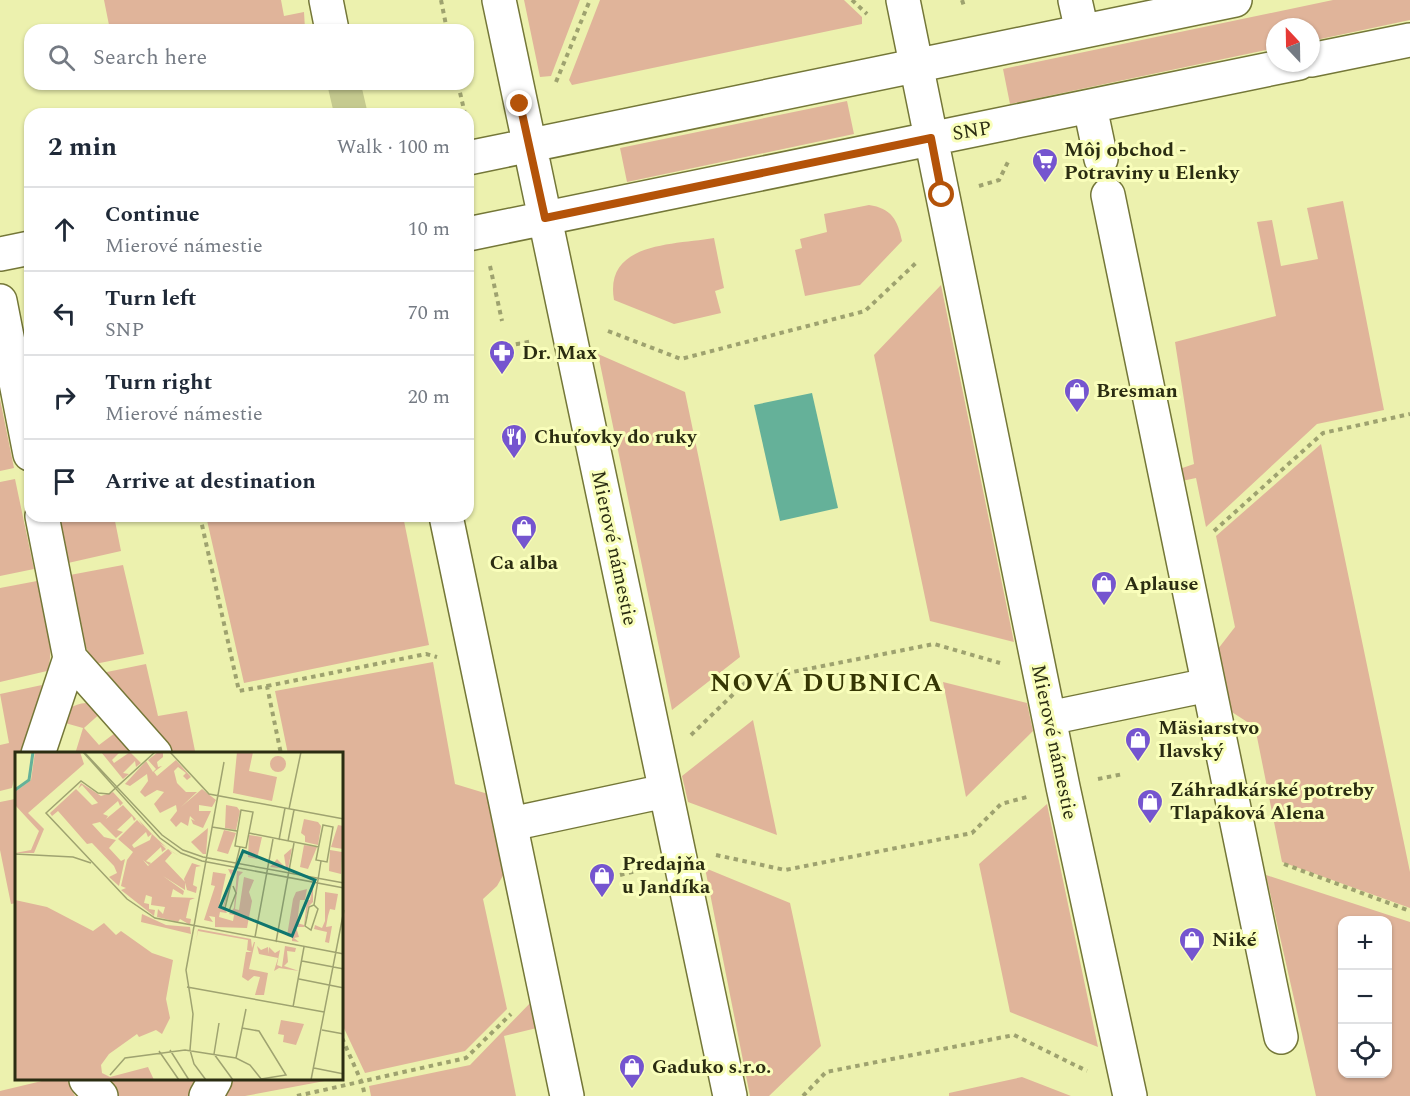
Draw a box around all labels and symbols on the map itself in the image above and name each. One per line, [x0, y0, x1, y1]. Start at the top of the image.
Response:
north arrow [1266, 18, 1320, 72]
route end [506, 90, 532, 116]
street label: SNP [950, 113, 994, 149]
place label: Môj obchod - Potraviny u Elenky [1064, 135, 1240, 188]
supermarket icon: Môj obchod - Potraviny u Elenky [1030, 146, 1060, 184]
route start [928, 181, 954, 207]
pharmacy icon: Dr. Max [487, 338, 517, 376]
place label: Dr. Max [522, 338, 597, 368]
shop icon: Bresman [1062, 376, 1092, 414]
place label: Bresman [1096, 376, 1178, 406]
restaurant icon: Chuťovky do ruky [499, 422, 529, 460]
place label: Chuťovky do ruky [534, 422, 698, 452]
street label: Mierové námestie [583, 468, 645, 628]
shop icon: Ca alba [509, 513, 539, 551]
place label: Ca alba [490, 548, 559, 578]
shop icon: Aplause [1089, 569, 1119, 607]
place label: Aplause [1124, 569, 1199, 599]
street label: Mierové námestie [1023, 662, 1085, 822]
district label: NOVÁ DUBNICA [710, 663, 944, 703]
place label: Mäsiarstvo Ilavský [1158, 713, 1259, 766]
shop icon: Mäsiarstvo Ilavský [1123, 725, 1153, 763]
inset map [15, 752, 344, 1081]
place label: Záhradkárské potreby Tlapáková Alena [1170, 775, 1375, 828]
shop icon: Záhradkárské potreby Tlapáková Alena [1135, 787, 1165, 825]
place label: Predajňa u Jandíka [622, 849, 711, 902]
shop icon: Predajňa u Jandíka [587, 861, 617, 899]
shop icon: Niké [1177, 925, 1207, 963]
place label: Niké [1212, 925, 1257, 955]
shop icon: Gaduko s.r.o. [617, 1052, 647, 1090]
place label: Gaduko s.r.o. [652, 1052, 771, 1082]

